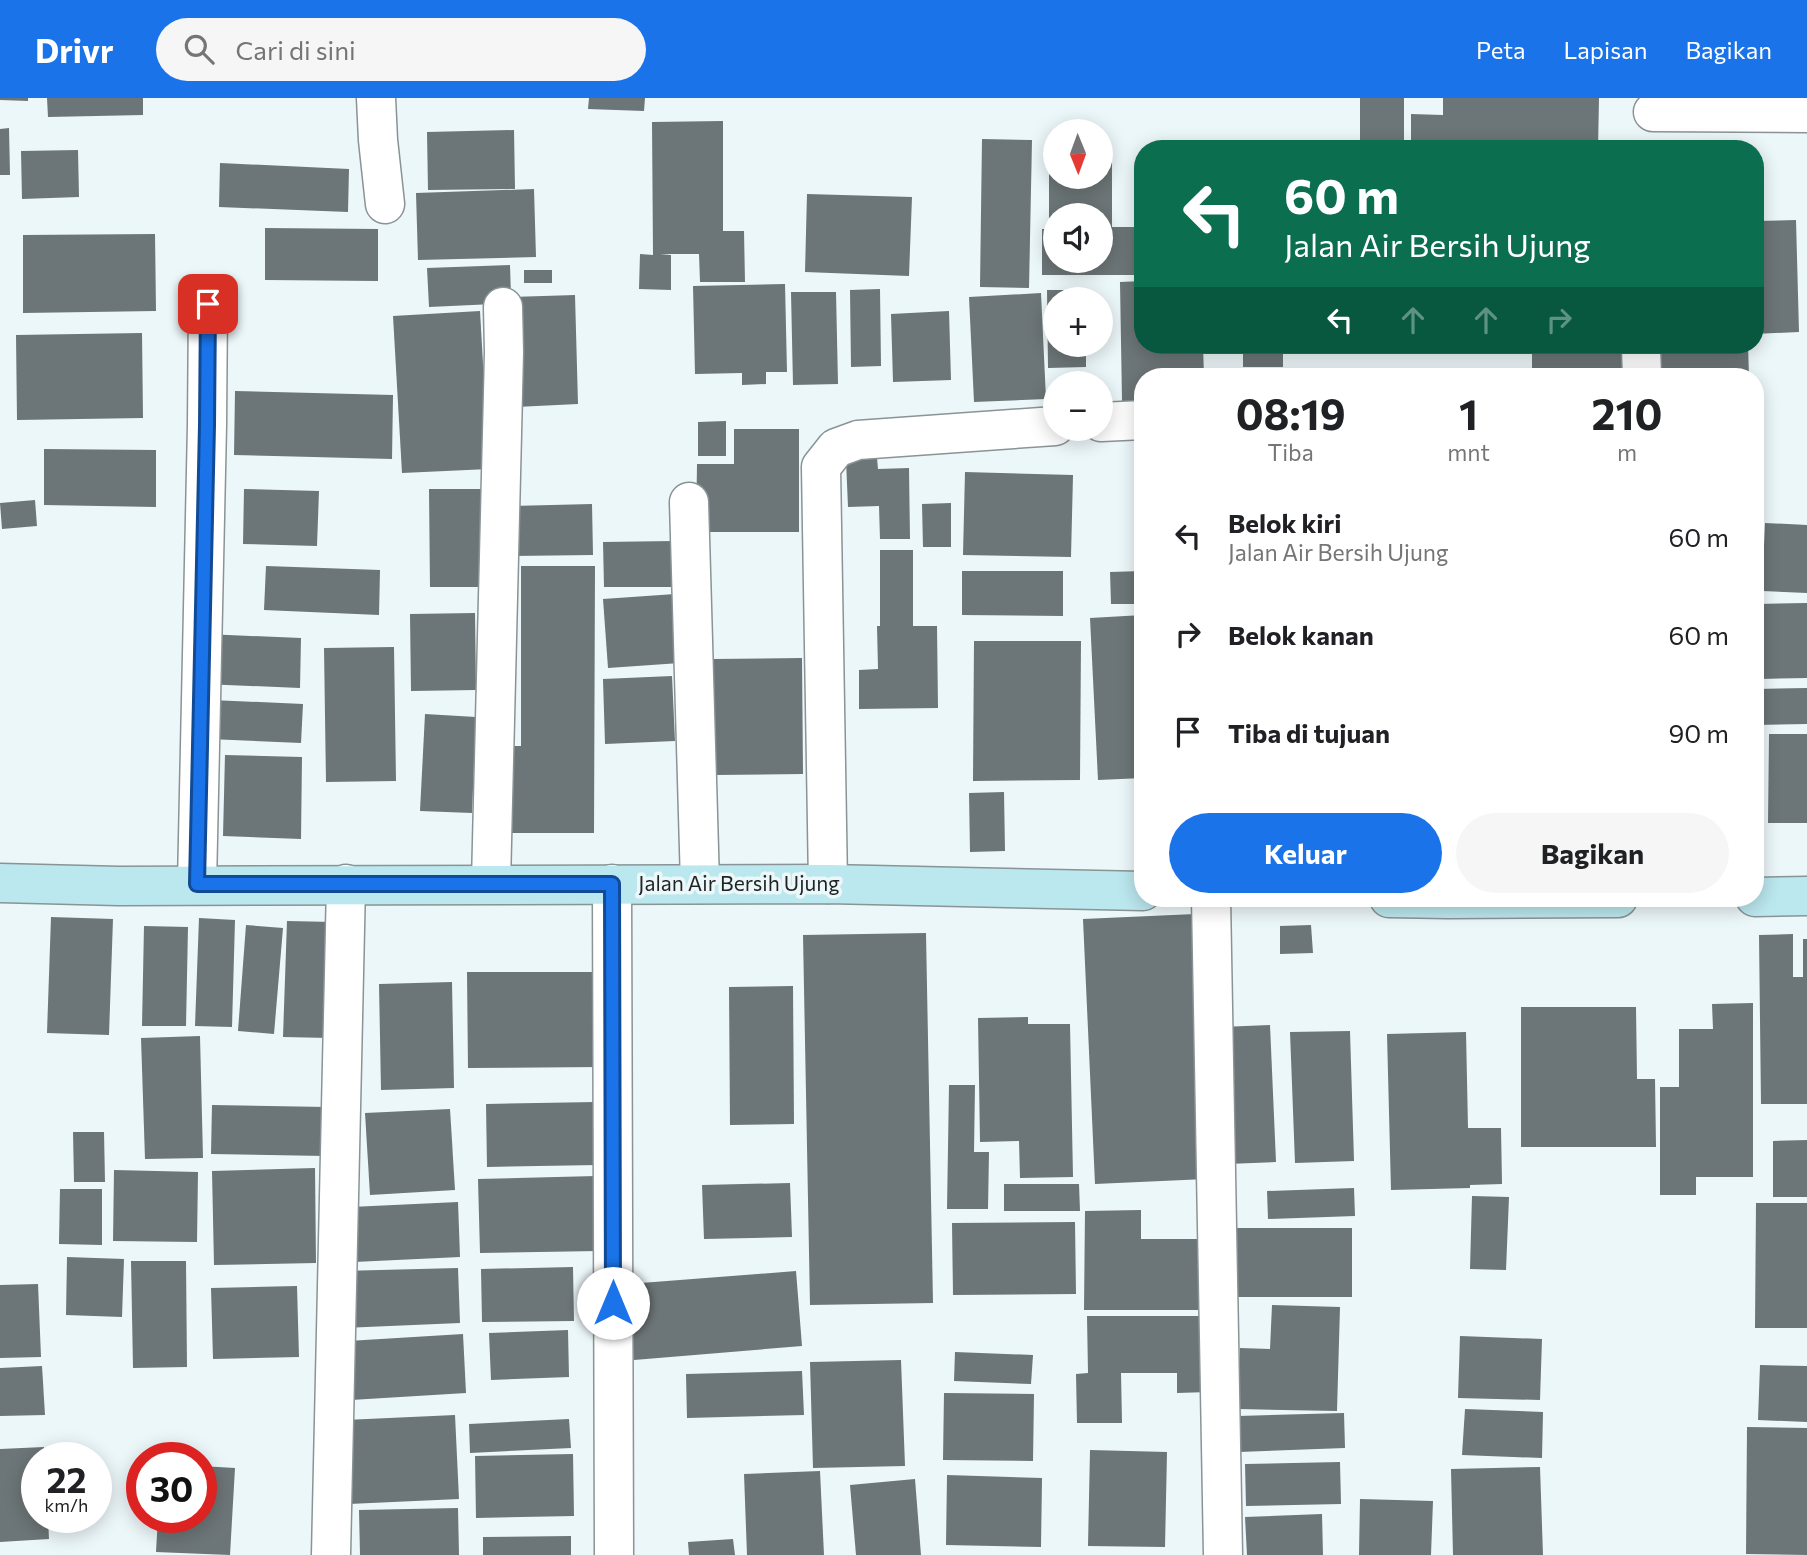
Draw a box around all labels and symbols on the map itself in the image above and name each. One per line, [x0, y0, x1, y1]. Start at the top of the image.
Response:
north arrow [1043, 119, 1113, 189]
pin [178, 274, 238, 334]
street label: Jalan Air Bersih Ujung [638, 870, 840, 895]
position arrow [576, 1266, 650, 1340]
speed limit sign: 30 [126, 1442, 217, 1533]

